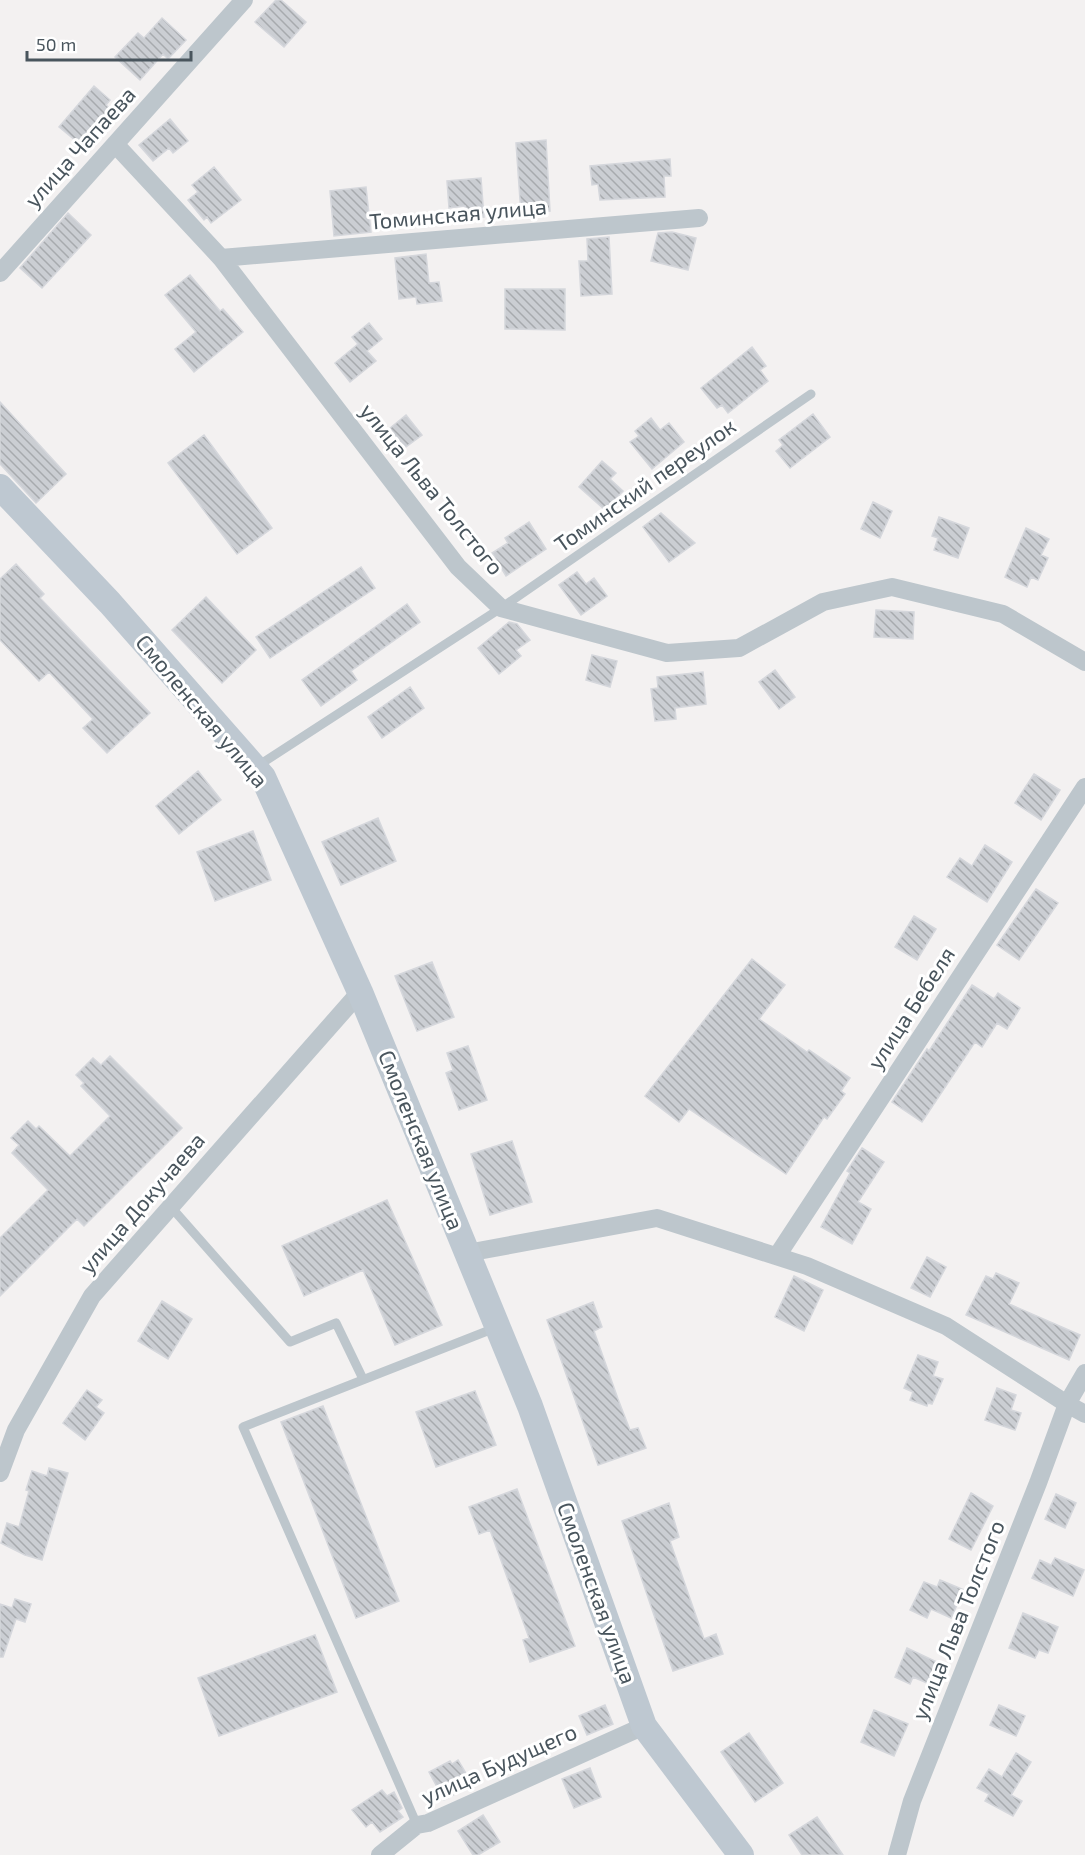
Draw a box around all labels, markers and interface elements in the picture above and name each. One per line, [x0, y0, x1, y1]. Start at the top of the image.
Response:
scale bar [27, 24, 190, 62]
text: 50 m [36, 33, 76, 55]
street label: улица Чапаева [18, 81, 141, 213]
street label: Томинская улица [368, 192, 548, 235]
street label: улица Льва Толстого [355, 397, 510, 580]
street label: Томинский переулок [549, 412, 741, 557]
street label: Смоленская улица [131, 629, 274, 793]
street label: улица Бебеля [861, 942, 960, 1074]
street label: Смоленская улица [373, 1046, 470, 1234]
street label: улица Докучаева [73, 1127, 210, 1279]
street label: Смоленская улица [552, 1498, 643, 1687]
street label: улица Льва Толстого [905, 1516, 1010, 1724]
street label: улица Будущего [417, 1717, 581, 1810]

